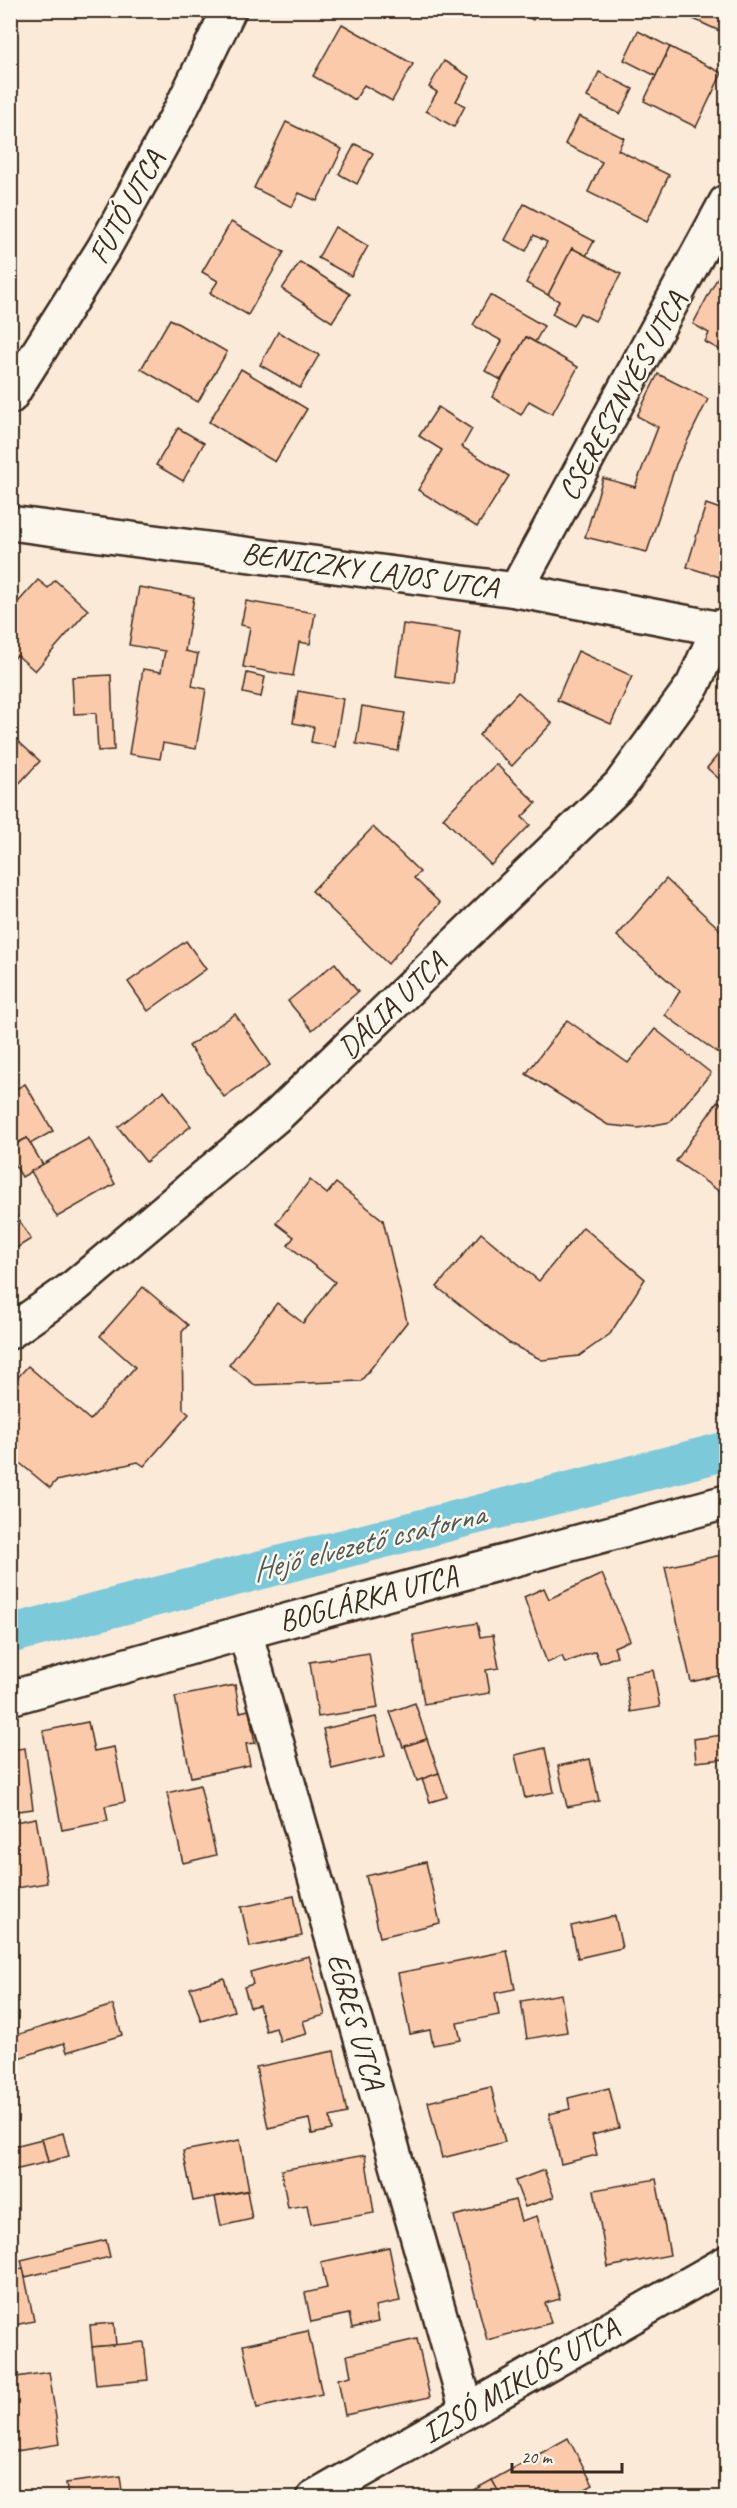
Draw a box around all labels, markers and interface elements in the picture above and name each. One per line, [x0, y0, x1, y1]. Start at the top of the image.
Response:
street label: FUTÓ UTCA [79, 143, 173, 270]
street label: CSERESZNYÉS UTCA [549, 284, 695, 507]
street label: BENICZKY LAJOS UTCA [240, 533, 502, 607]
street label: DÁLIA UTCA [330, 943, 456, 1066]
water label: Hejő elvezető csatorna [247, 1492, 492, 1591]
street label: BOGLÁRKA UTCA [274, 1556, 463, 1640]
street label: EGRES UTCA [318, 1949, 394, 2095]
street label: IZSÓ MIKLÓS UTCA [415, 2308, 626, 2452]
scale bar [512, 2436, 622, 2474]
text: 20 m [521, 2446, 554, 2468]

